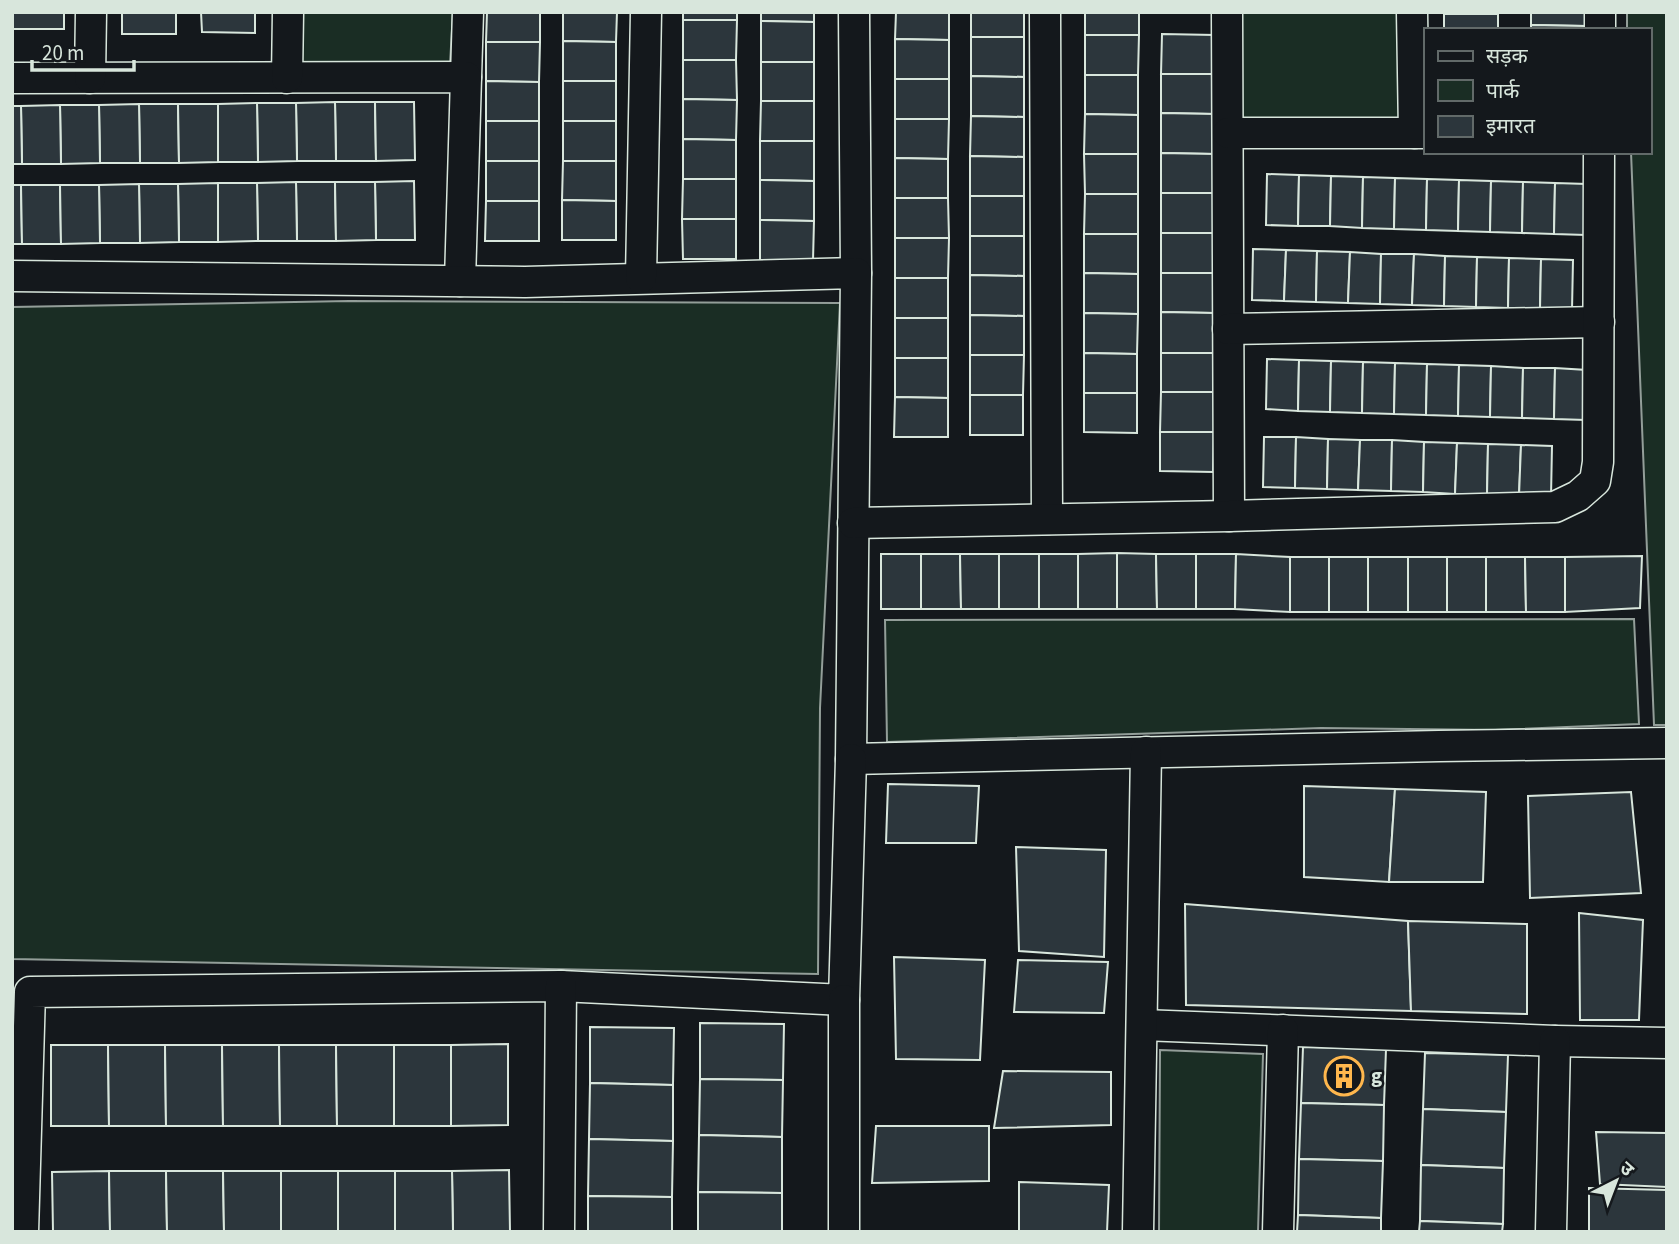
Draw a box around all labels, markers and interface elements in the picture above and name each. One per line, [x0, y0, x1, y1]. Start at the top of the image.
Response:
scale bar [32, 28, 133, 72]
legend [1424, 28, 1651, 154]
text: 20 m [42, 38, 84, 68]
text: सड़क [1486, 41, 1528, 71]
text: पार्क [1486, 76, 1520, 106]
text: इमारत [1486, 111, 1536, 141]
building icon: g [1323, 1055, 1365, 1097]
place label: g [1371, 1061, 1382, 1091]
north arrow [1581, 1146, 1651, 1216]
text: उ [1613, 1156, 1640, 1184]

